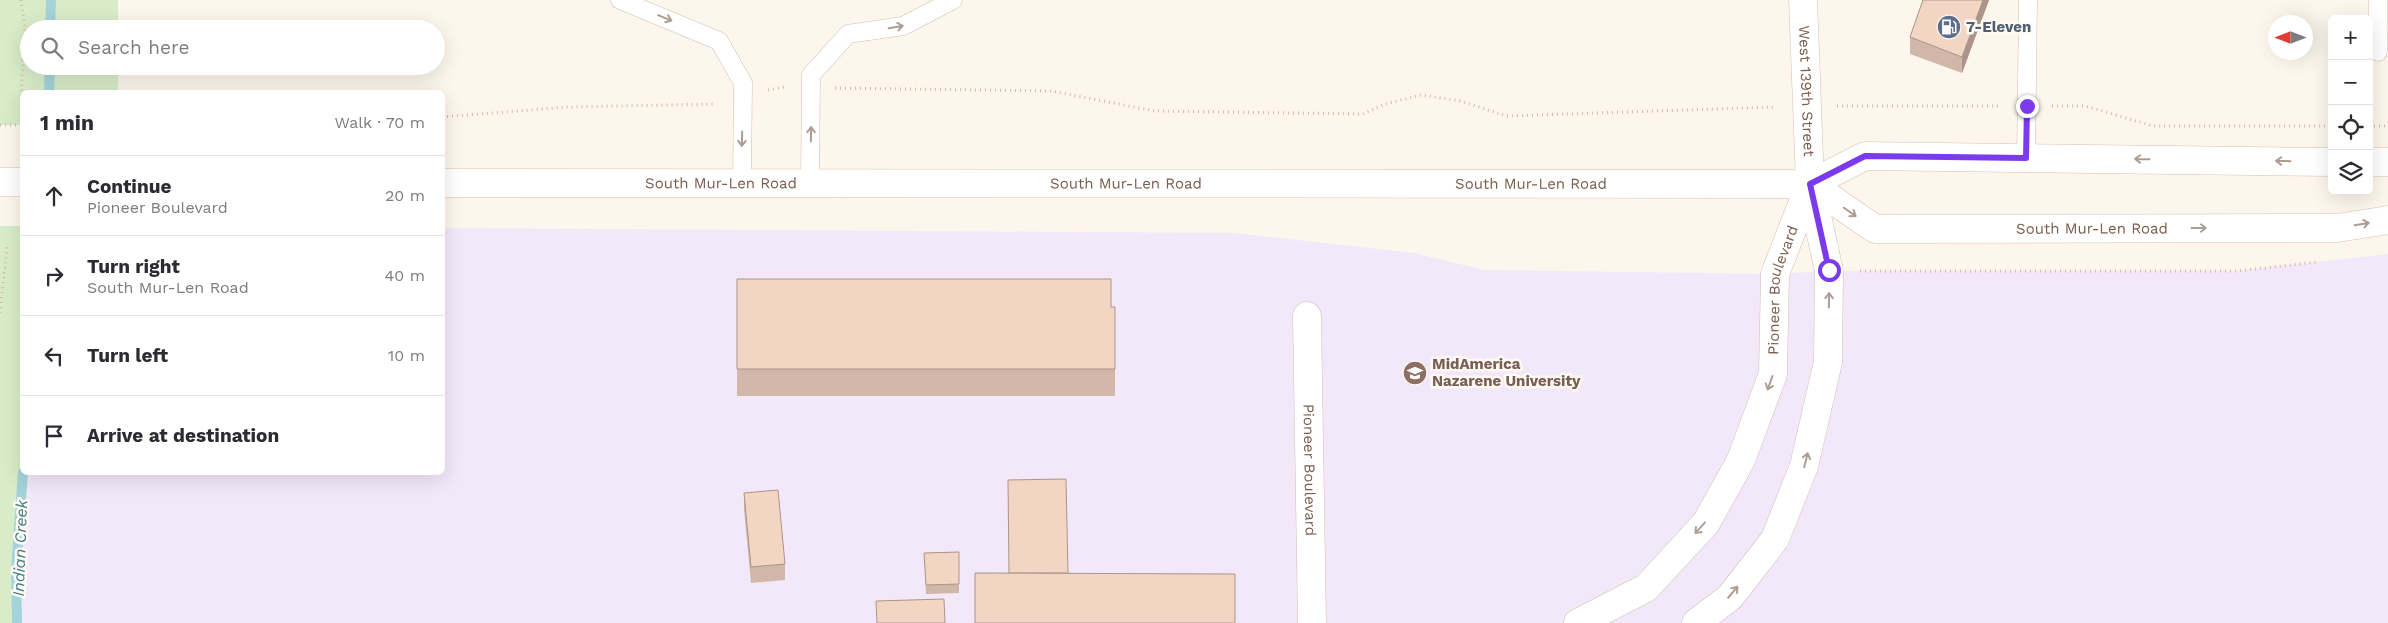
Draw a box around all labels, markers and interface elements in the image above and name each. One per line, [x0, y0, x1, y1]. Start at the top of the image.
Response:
one-way arrow [657, 14, 673, 23]
fuel station icon: 7-Eleven [1936, 14, 1962, 40]
north arrow [2268, 15, 2313, 60]
map controls [2328, 15, 2373, 195]
button: + [2328, 15, 2373, 60]
place label: 7-Eleven [1966, 18, 2031, 36]
search box [20, 20, 445, 75]
one-way arrow [888, 21, 904, 31]
street label: West 139th Street [1795, 25, 1818, 158]
icon: search [38, 34, 66, 62]
text: Search here [78, 36, 189, 59]
button: − [2328, 60, 2373, 105]
route end [2016, 95, 2039, 118]
button: locate [2328, 105, 2373, 150]
text: 1 min [40, 110, 94, 135]
text: Walk · 70 m [334, 113, 425, 132]
one-way arrow [806, 126, 816, 142]
one-way arrow [737, 130, 747, 147]
button: layers [2328, 150, 2373, 195]
one-way arrow [2134, 155, 2150, 164]
one-way arrow [2275, 156, 2292, 166]
street label: South Mur-Len Road [645, 174, 797, 192]
street label: South Mur-Len Road [1050, 174, 1202, 193]
text: Continue [87, 175, 171, 198]
street label: South Mur-Len Road [1455, 175, 1607, 193]
icon: ahead [40, 182, 68, 210]
text: 20 m [385, 186, 425, 205]
text: Pioneer Boulevard [87, 198, 228, 217]
one-way arrow [1843, 206, 1856, 217]
street label: South Mur-Len Road [2016, 219, 2168, 238]
one-way arrow [2353, 219, 2369, 229]
street label: Pioneer Boulevard [1764, 223, 1802, 355]
one-way arrow [2191, 223, 2207, 233]
text: Turn right [87, 255, 180, 278]
route start [1818, 259, 1841, 282]
icon: right [40, 262, 68, 290]
text: 40 m [385, 266, 425, 285]
text: South Mur-Len Road [87, 278, 249, 297]
one-way arrow [1824, 292, 1834, 308]
icon: left [40, 342, 68, 370]
text: Turn left [87, 344, 168, 367]
text: 10 m [388, 346, 425, 365]
place label: MidAmerica Nazarene University [1432, 355, 1581, 390]
school or university icon: MidAmerica Nazarene University [1402, 360, 1428, 386]
one-way arrow [1765, 374, 1774, 390]
street label: Pioneer Boulevard [1299, 404, 1320, 536]
icon: arrive [40, 422, 68, 450]
text: Arrive at destination [87, 424, 279, 447]
one-way arrow [1801, 453, 1811, 469]
water label: Indian Creek [9, 498, 31, 597]
one-way arrow [1694, 522, 1706, 535]
one-way arrow [1727, 586, 1738, 599]

